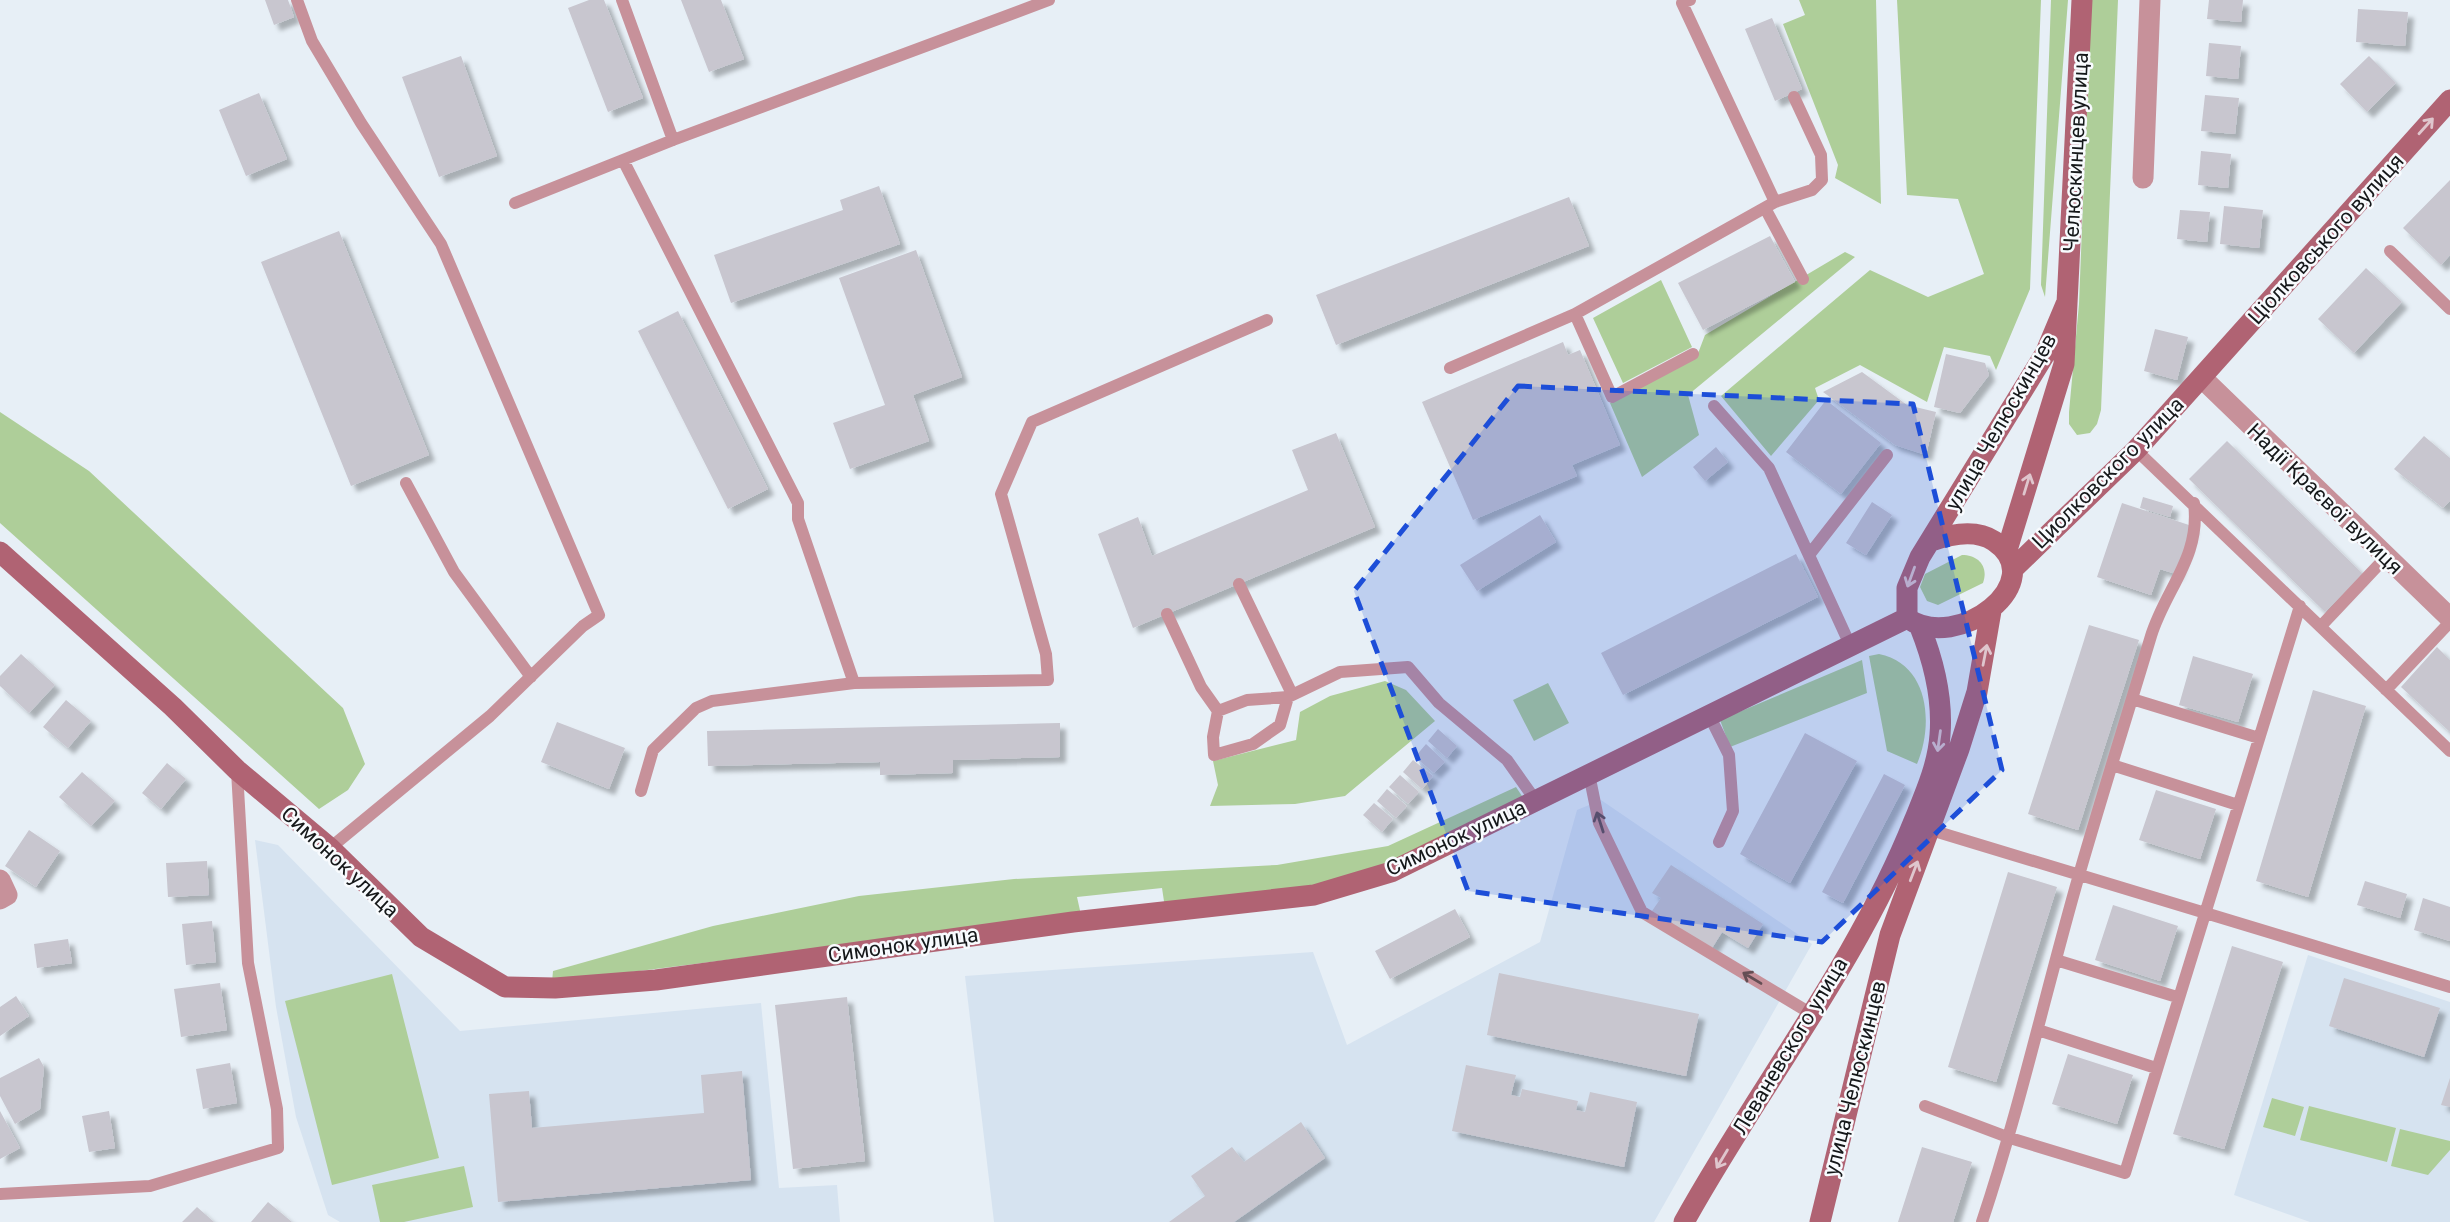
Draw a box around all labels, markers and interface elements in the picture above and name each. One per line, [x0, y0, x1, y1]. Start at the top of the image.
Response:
street label: Челюскинцев улица [2059, 52, 2093, 252]
one-way arrow [2418, 118, 2435, 135]
street label: Ціолковського вулиця [2243, 149, 2409, 329]
street label: улица Челюскинцев [1941, 329, 2061, 515]
street label: Циолковского улица [2027, 392, 2189, 554]
street label: Надії Краєвої вулиця [2242, 419, 2408, 579]
one-way arrow [2021, 474, 2034, 496]
one-way arrow [1904, 566, 1916, 588]
one-way arrow [1978, 644, 1992, 667]
one-way arrow [1932, 729, 1945, 752]
street label: Симонок улица [1382, 795, 1530, 881]
street label: Симонок улица [276, 802, 404, 922]
one-way arrow [1593, 812, 1606, 834]
one-way arrow [1909, 861, 1922, 883]
street label: Симонок улица [826, 923, 980, 967]
street label: Леваневского улица [1728, 953, 1852, 1139]
one-way arrow [1742, 971, 1762, 985]
street label: улица Челюскинцев [1819, 978, 1891, 1178]
one-way arrow [1714, 1148, 1728, 1168]

